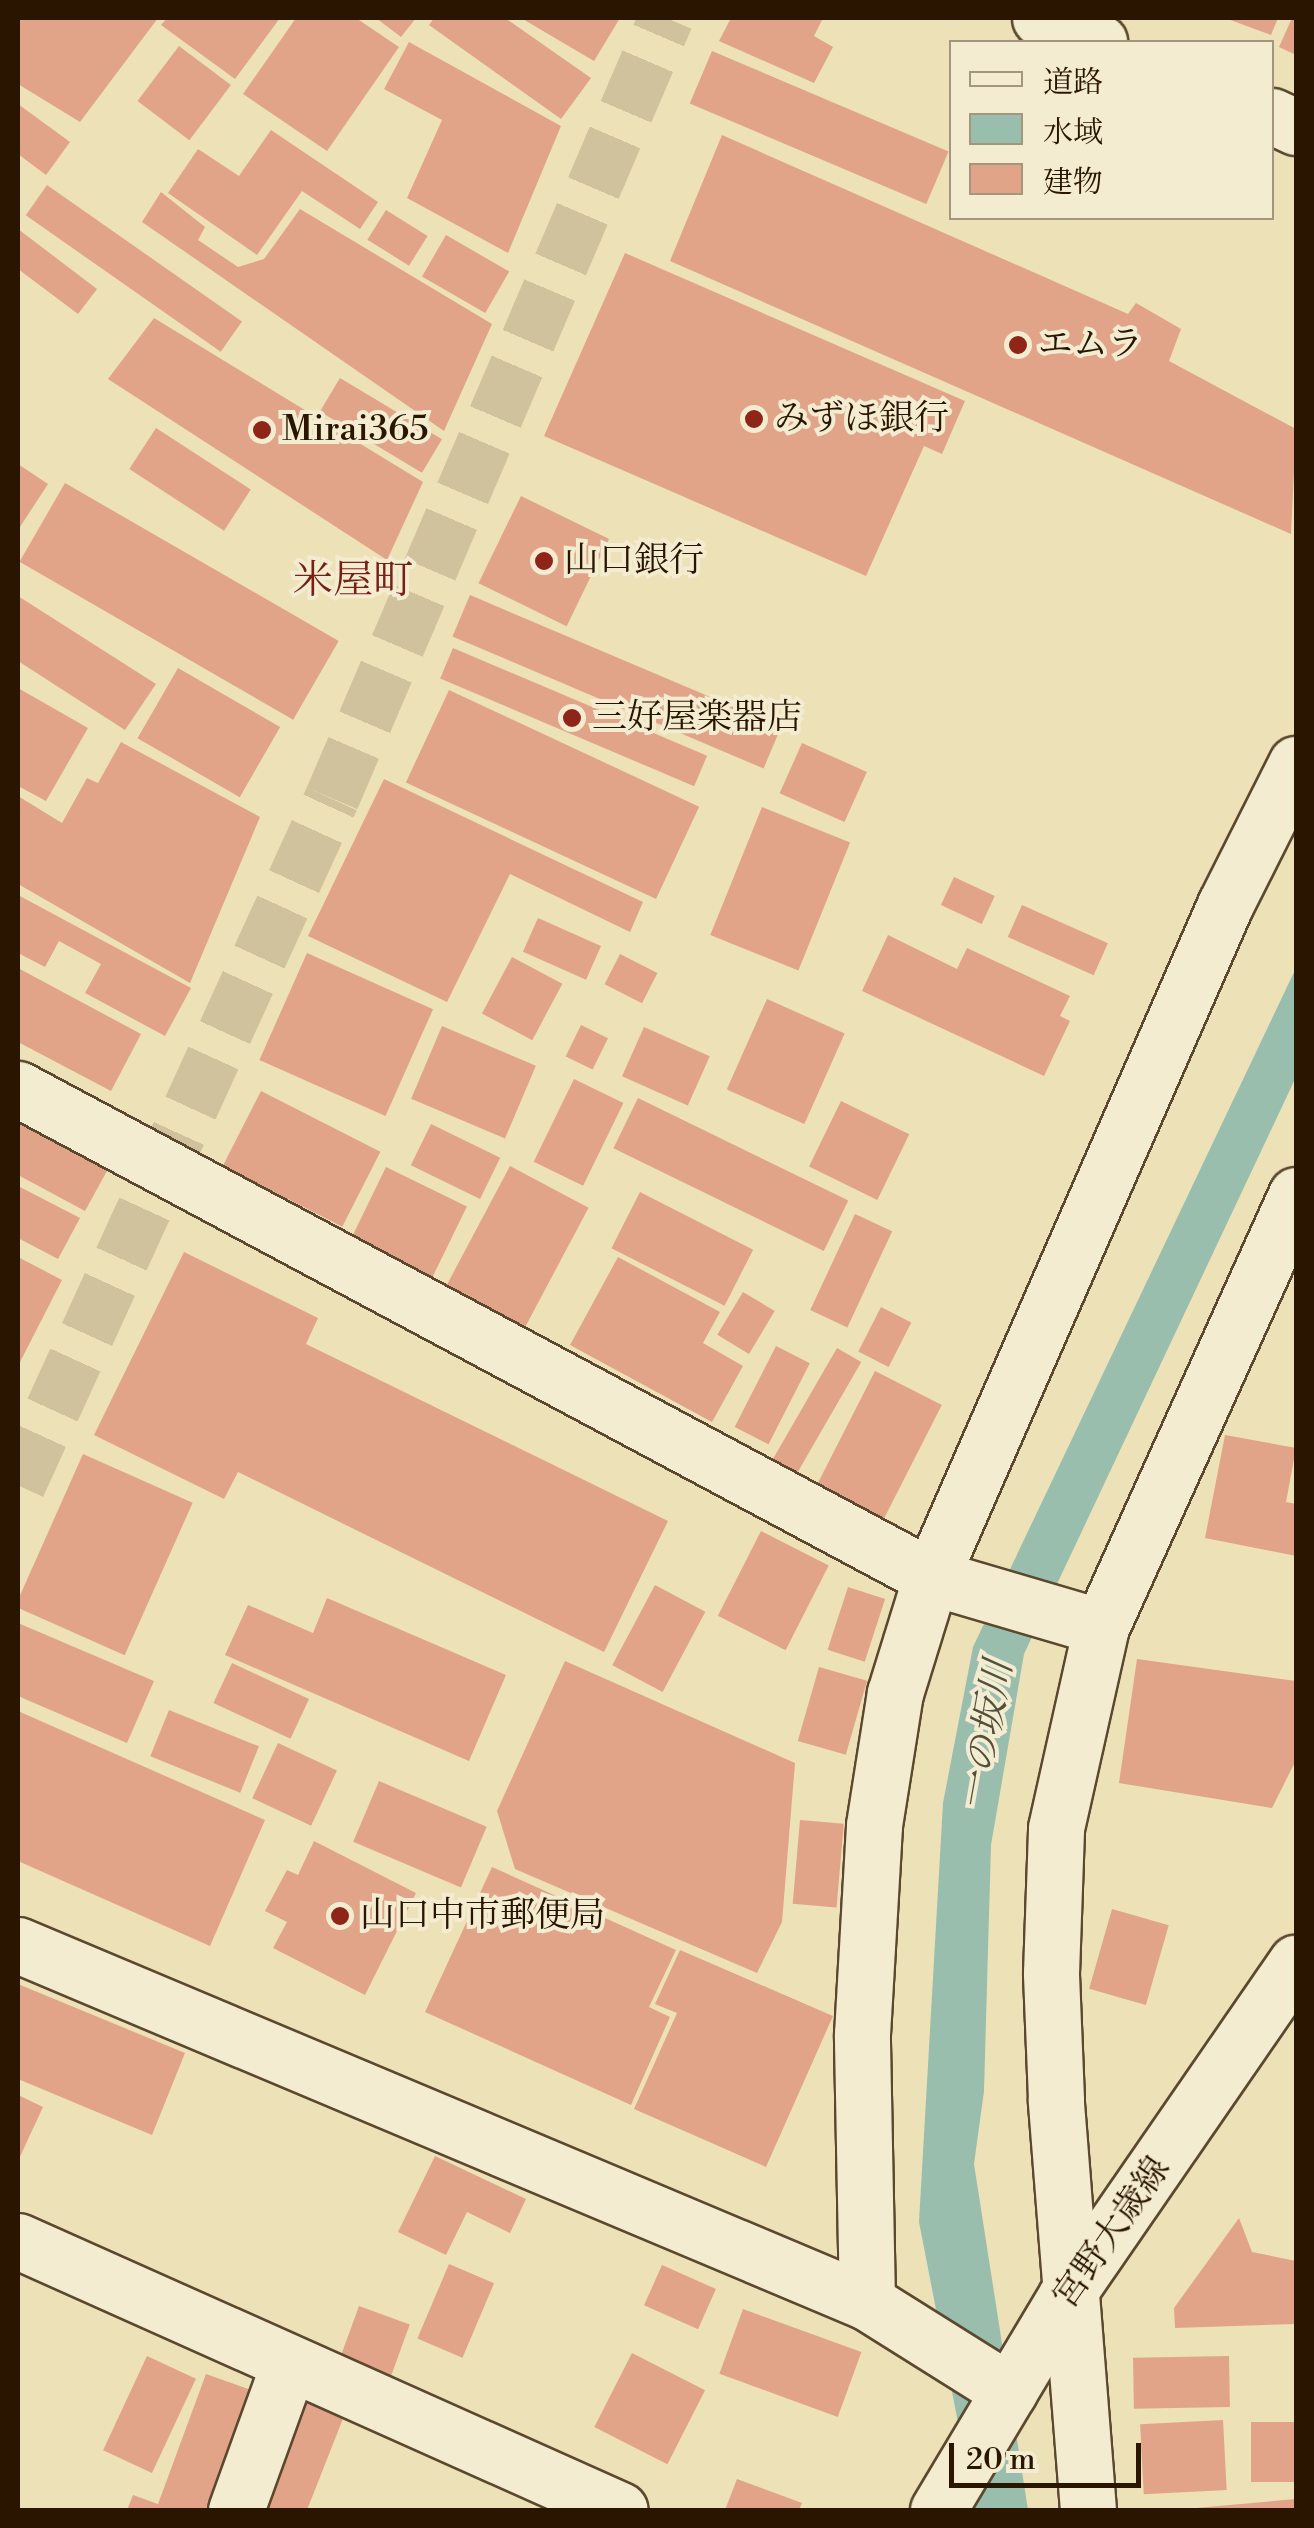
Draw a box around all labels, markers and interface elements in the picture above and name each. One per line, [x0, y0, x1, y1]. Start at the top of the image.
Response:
legend [949, 40, 1274, 220]
text: 道路 [1043, 64, 1103, 102]
text: 水域 [1043, 114, 1103, 152]
text: 建物 [1043, 164, 1103, 202]
place label: エムラ [1038, 324, 1143, 366]
marker: エムラ [1007, 334, 1029, 356]
place label: みずほ銀行 [774, 398, 949, 440]
marker: みずほ銀行 [743, 408, 765, 430]
place label: Mirai365 [282, 409, 429, 451]
marker: Mirai365 [251, 419, 273, 441]
place label: 山口銀行 [564, 540, 704, 582]
marker: 山口銀行 [533, 550, 555, 572]
district label: 米屋町 [293, 557, 413, 605]
place label: 三好屋楽器店 [592, 697, 802, 739]
marker: 三好屋楽器店 [561, 707, 583, 729]
water label: 一の坂川 [951, 1657, 1023, 1815]
place label: 山口中市郵便局 [360, 1895, 605, 1937]
marker: 山口中市郵便局 [329, 1905, 351, 1927]
street label: 宮野大歳線 [1045, 2149, 1179, 2317]
scale bar [954, 2423, 1146, 2485]
text: 20 m [966, 2441, 1035, 2479]

